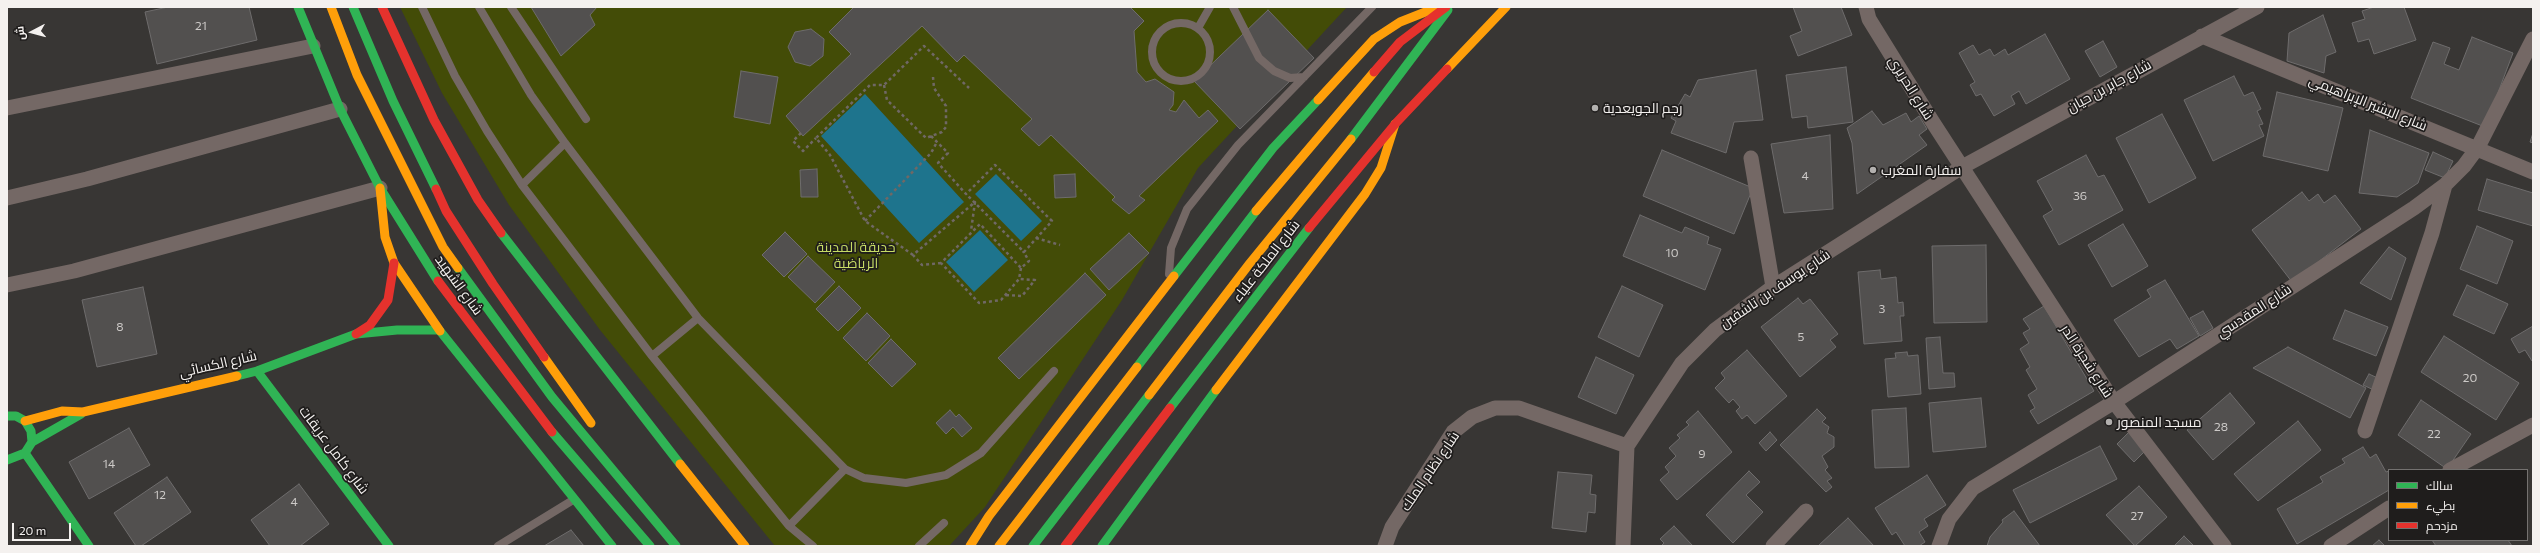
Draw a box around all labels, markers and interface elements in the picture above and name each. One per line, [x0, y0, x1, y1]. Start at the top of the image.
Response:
north arrow [12, 12, 52, 52]
house number: 21 [195, 19, 207, 33]
text: ش [12, 26, 27, 41]
street label: شارع الحريري [1885, 53, 1937, 123]
street label: شارع جابر بن حيان [2064, 56, 2154, 116]
street label: شارع البشير الإبراهيمي [2306, 72, 2430, 134]
place label: رجم الجويعدية [1603, 100, 1682, 116]
marker: رجم الجويعدية [1590, 103, 1600, 113]
place label: سفارة المغرب [1881, 162, 1961, 178]
marker: سفارة المغرب [1868, 165, 1878, 175]
house number: 4 [1801, 169, 1809, 183]
house number: 36 [2073, 189, 2087, 203]
street label: شارع الملكة علياء [1229, 217, 1303, 305]
park label: حديقة المدينة الرياضية [816, 239, 896, 272]
house number: 10 [1666, 246, 1678, 260]
street label: شارع يوسف بن تاشفين [1717, 246, 1833, 332]
street label: شارع الشهيد [432, 252, 486, 318]
street label: شارع المقدسي [2213, 281, 2295, 341]
house number: 3 [1879, 302, 1885, 316]
house number: 8 [116, 320, 124, 334]
street label: شارع شجرة الدر [2057, 321, 2117, 401]
house number: 5 [1798, 330, 1804, 344]
street label: شارع الكسائي [178, 347, 258, 381]
house number: 20 [2463, 371, 2477, 385]
street label: شارع كامل عريقات [296, 403, 372, 497]
place label: مسجد المنصور [2117, 414, 2202, 430]
marker: مسجد المنصور [2104, 417, 2114, 427]
house number: 28 [2214, 420, 2228, 434]
house number: 22 [2427, 427, 2441, 441]
street label: شارع نظام الملك [1397, 428, 1463, 514]
house number: 9 [1698, 447, 1706, 461]
house number: 14 [103, 457, 115, 471]
legend [2388, 469, 2528, 541]
text: سالك [2426, 478, 2453, 492]
house number: 12 [154, 488, 166, 502]
house number: 4 [290, 495, 298, 509]
text: بطيء [2426, 498, 2455, 512]
house number: 27 [2131, 509, 2143, 523]
scale bar [14, 515, 73, 541]
text: مزدحم [2426, 518, 2458, 532]
text: 20 m [19, 523, 46, 537]

